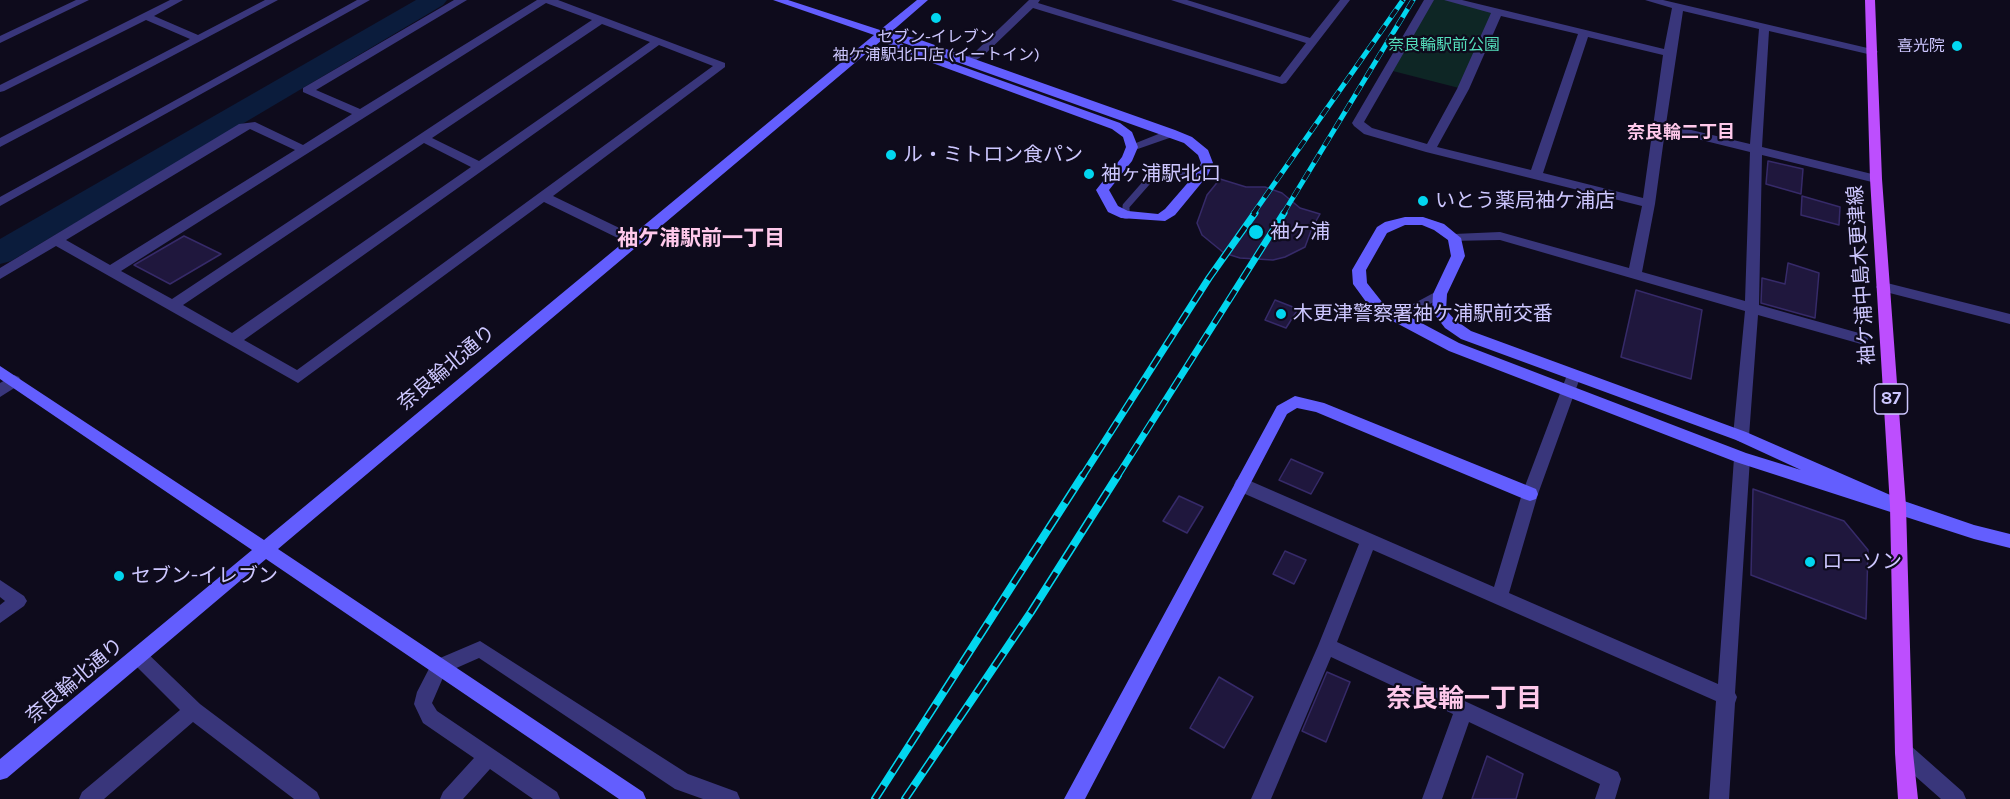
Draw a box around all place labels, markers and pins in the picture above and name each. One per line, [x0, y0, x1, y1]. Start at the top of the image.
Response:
marker: セブン-イレブン 袖ケ浦駅北口店 (イートイン) [929, 11, 943, 25]
place label: セブン-イレブン 袖ケ浦駅北口店 (イートイン) [832, 27, 1040, 65]
place label: 喜光院 [1897, 36, 1945, 56]
marker: 喜光院 [1950, 39, 1964, 53]
place label: ル・ミトロン食パン [903, 143, 1083, 167]
marker: ル・ミトロン食パン [884, 148, 898, 162]
place label: 袖ヶ浦駅北口 [1101, 162, 1221, 186]
marker: 袖ヶ浦駅北口 [1082, 167, 1096, 181]
place label: いとう薬局袖ケ浦店 [1435, 189, 1615, 213]
marker: いとう薬局袖ケ浦店 [1416, 194, 1430, 208]
place label: 袖ケ浦 [1270, 220, 1330, 244]
marker: 袖ケ浦 [1247, 223, 1265, 241]
place label: 木更津警察署袖ケ浦駅前交番 [1293, 302, 1553, 326]
marker: 木更津警察署袖ケ浦駅前交番 [1274, 307, 1288, 321]
place label: ローソン [1822, 550, 1902, 574]
marker: ローソン [1803, 555, 1817, 569]
place label: セブン-イレブン [131, 564, 278, 588]
marker: セブン-イレブン [112, 569, 126, 583]

